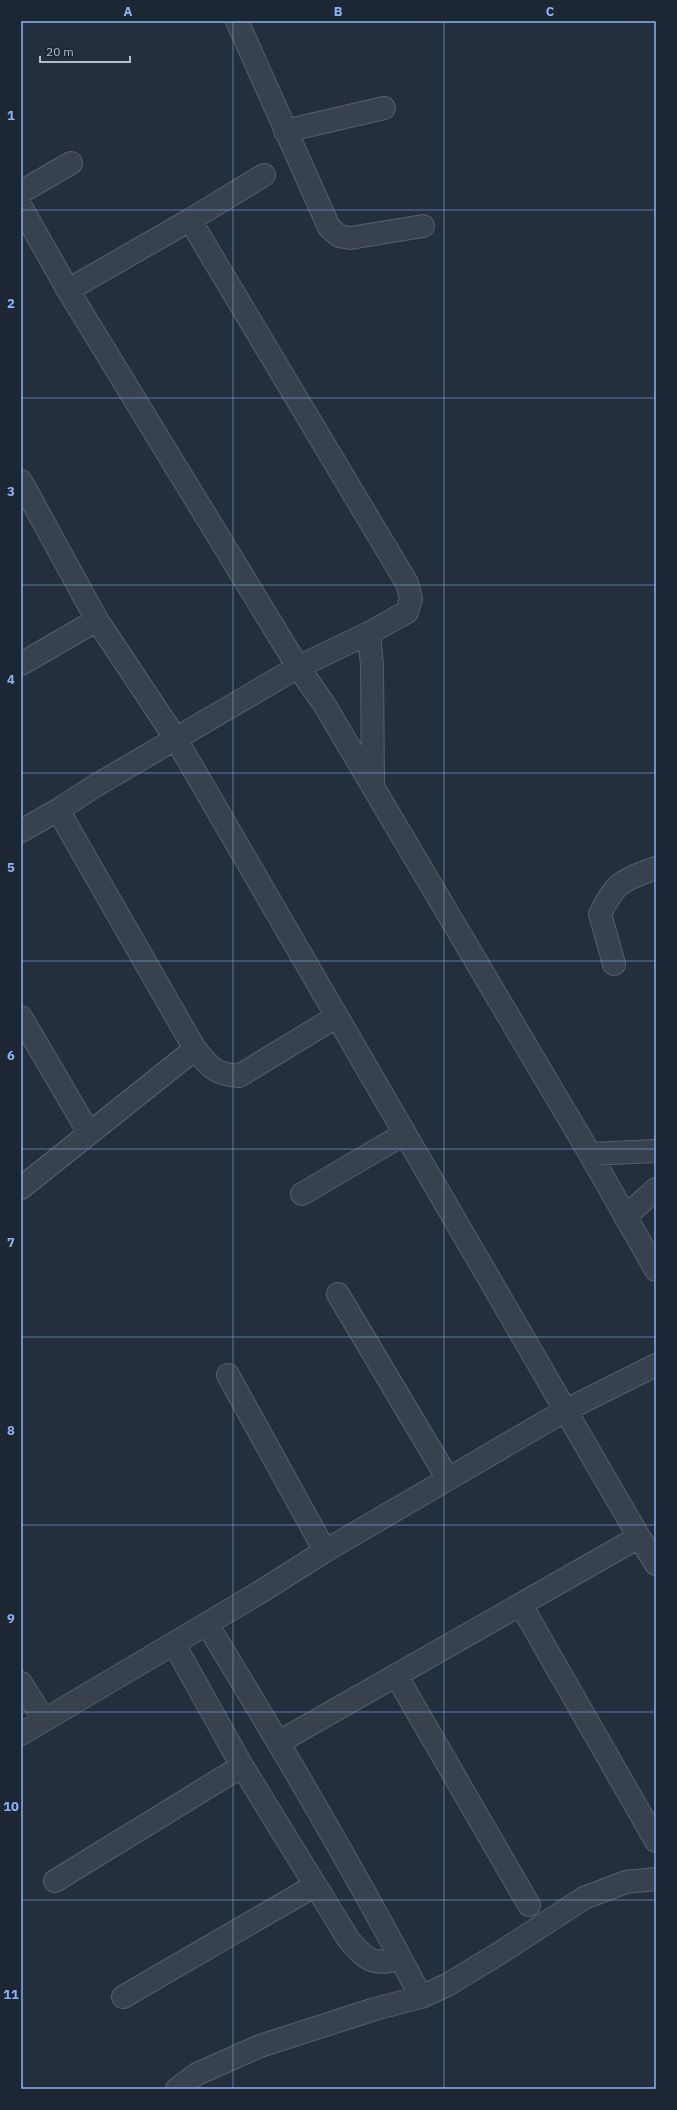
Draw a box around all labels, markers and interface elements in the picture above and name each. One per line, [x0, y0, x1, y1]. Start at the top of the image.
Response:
text: A [124, 3, 133, 20]
text: B [334, 3, 343, 20]
text: C [546, 3, 555, 20]
scale bar [40, 38, 130, 64]
text: 20 m [46, 44, 74, 59]
text: 1 [7, 107, 15, 124]
text: 2 [7, 295, 15, 312]
text: 3 [7, 483, 15, 500]
text: 4 [7, 671, 15, 688]
text: 5 [7, 859, 15, 876]
text: 6 [7, 1047, 15, 1064]
text: 7 [7, 1234, 15, 1251]
text: 8 [7, 1422, 15, 1439]
text: 9 [7, 1610, 15, 1627]
text: 10 [3, 1798, 19, 1815]
text: 11 [3, 1986, 19, 2003]

